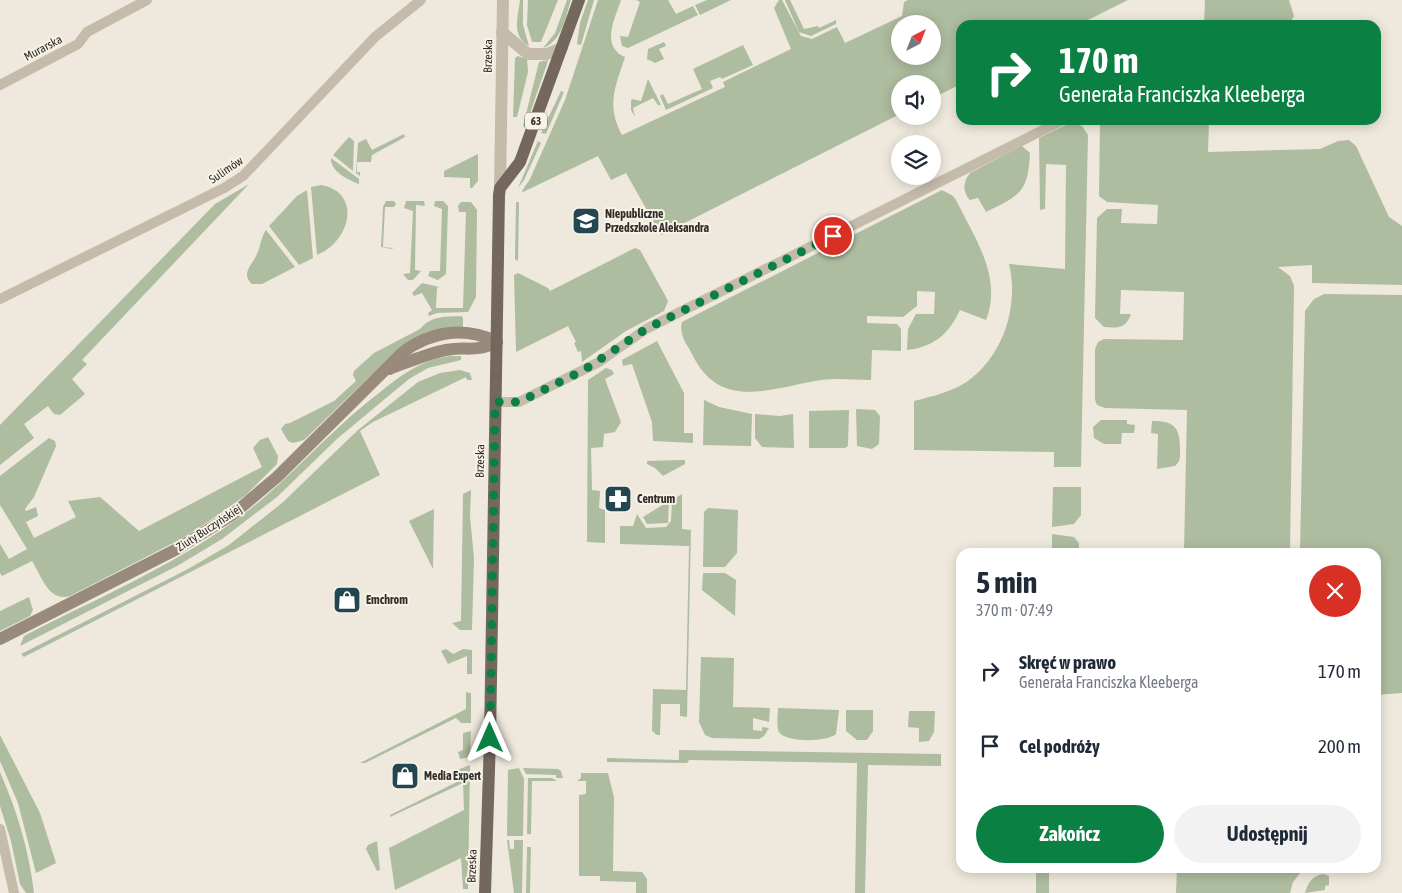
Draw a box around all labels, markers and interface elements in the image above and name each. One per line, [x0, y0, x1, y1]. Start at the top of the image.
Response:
north arrow [891, 15, 941, 65]
map controls [891, 15, 941, 185]
street label: Murarska [21, 32, 65, 64]
street label: Brzeska [481, 39, 495, 73]
icon: right [976, 40, 1041, 105]
text: 170 m [1059, 40, 1138, 80]
button: sound [891, 75, 941, 125]
text: Generała Franciszka Kleeberga [1059, 81, 1306, 107]
road number: 63 [525, 112, 547, 130]
button: layers [891, 135, 941, 185]
street label: Sulimów [206, 154, 246, 186]
school or university icon: Niepubliczne Przedszkole Aleksandra [571, 206, 601, 236]
place label: Niepubliczne Przedszkole Aleksandra [605, 207, 709, 235]
pin [812, 215, 854, 257]
icon: arrive [819, 222, 847, 250]
street label: Brzeska [473, 444, 487, 478]
pharmacy icon: Centrum [603, 484, 633, 514]
place label: Centrum [637, 492, 675, 506]
street label: Ziuty Buczyńskiej [174, 502, 244, 554]
text: 5 min [976, 565, 1037, 599]
button: close [1309, 565, 1361, 617]
shop icon: Emchrom [332, 585, 362, 615]
place label: Emchrom [366, 593, 408, 607]
text: 370 m · 07:49 [976, 601, 1053, 619]
text: Skręć w prawo [1019, 651, 1116, 673]
icon: right [976, 657, 1004, 685]
text: 170 m [1318, 660, 1361, 682]
text: Generała Franciszka Kleeberga [1019, 673, 1198, 691]
position arrow [463, 711, 515, 763]
icon: arrive [976, 732, 1004, 760]
text: Cel podróży [1019, 735, 1100, 757]
text: 200 m [1318, 735, 1361, 757]
shop icon: Media Expert [390, 761, 420, 791]
place label: Media Expert [424, 769, 482, 783]
button: Zakończ [976, 805, 1164, 863]
button: Udostępnij [1174, 805, 1361, 863]
street label: Brzeska [464, 849, 480, 883]

